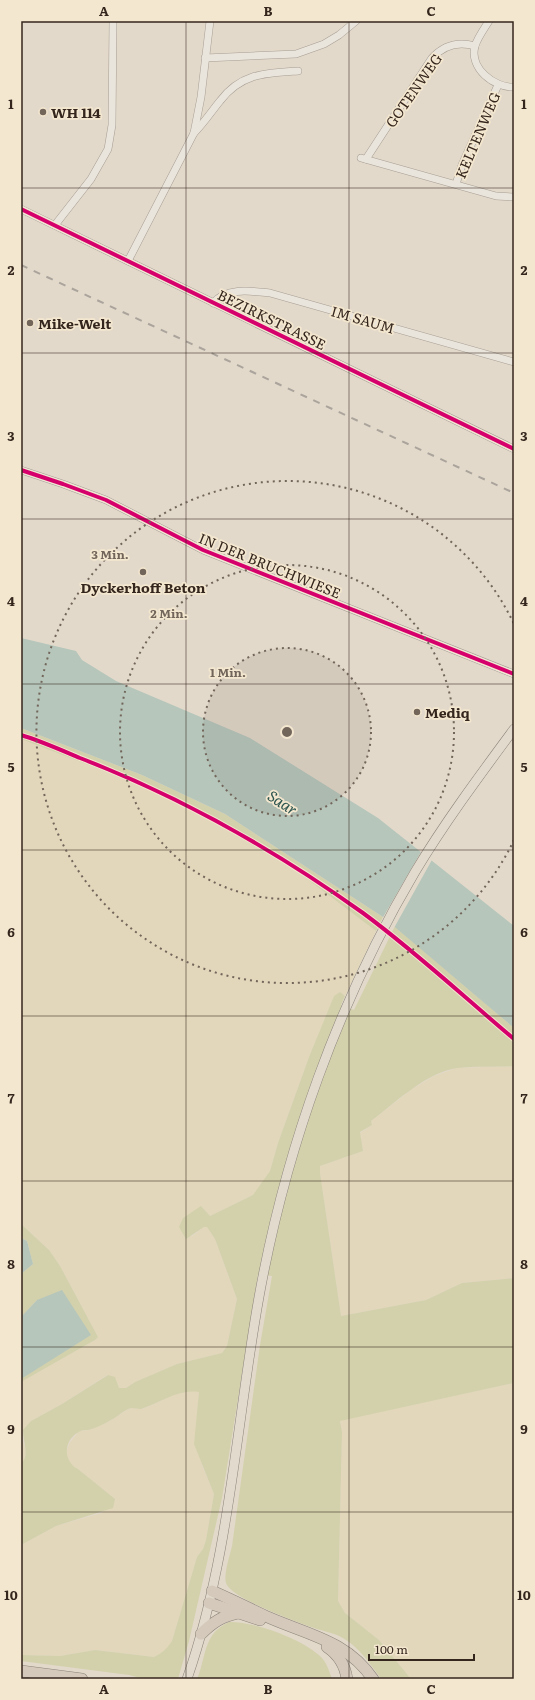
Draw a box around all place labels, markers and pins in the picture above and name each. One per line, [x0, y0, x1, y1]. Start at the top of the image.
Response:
place label: WH 114 [51, 102, 101, 122]
marker: WH 114 [38, 107, 48, 117]
place label: Mike-Welt [38, 313, 112, 333]
marker: Mike-Welt [25, 318, 35, 328]
marker: Dyckerhoff Beton [138, 567, 148, 577]
place label: Dyckerhoff Beton [80, 577, 206, 597]
place label: Mediq [425, 702, 470, 722]
marker: Mediq [412, 707, 422, 717]
centre of rings [280, 725, 294, 739]

